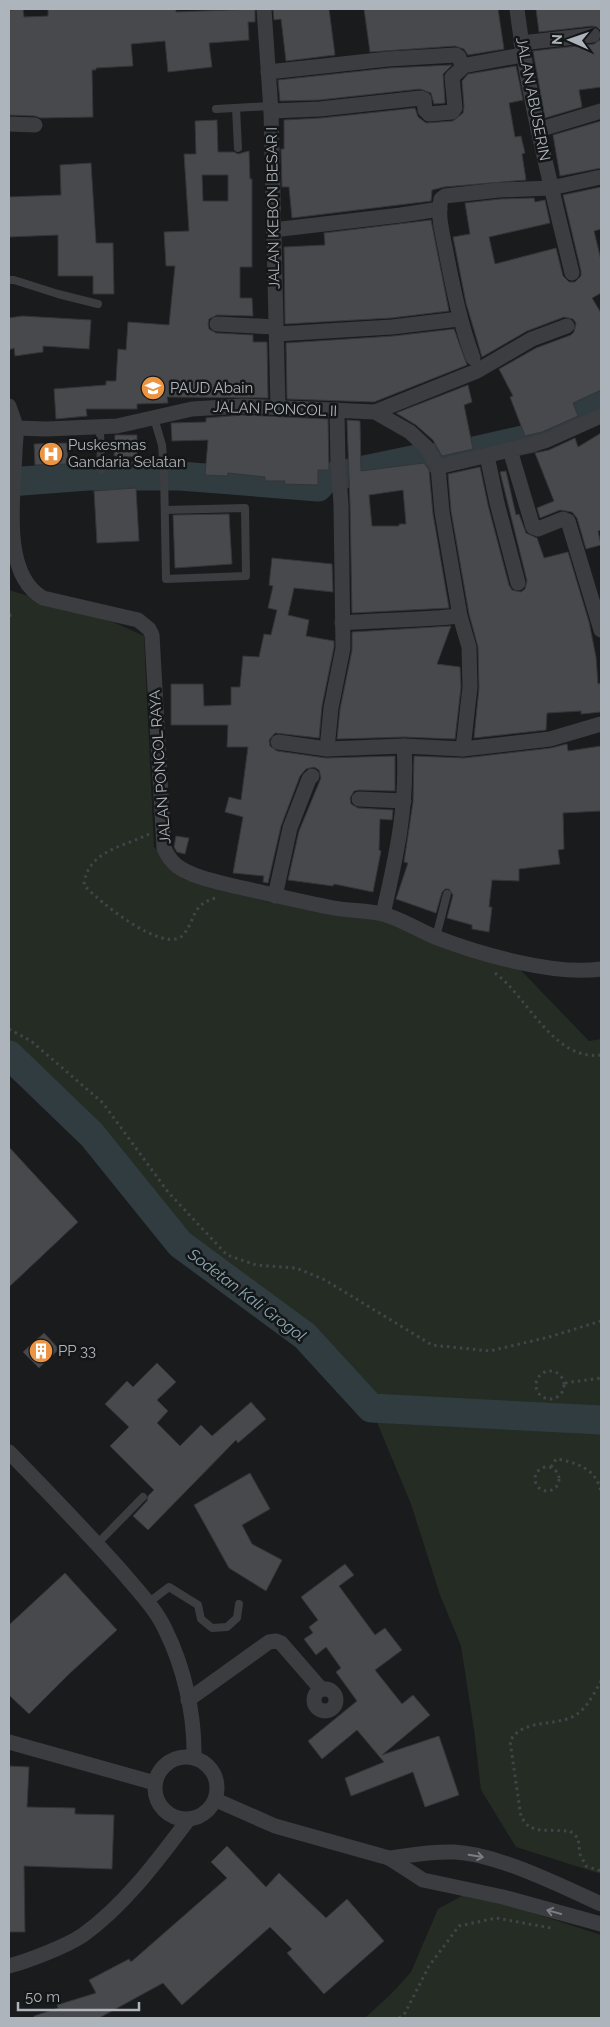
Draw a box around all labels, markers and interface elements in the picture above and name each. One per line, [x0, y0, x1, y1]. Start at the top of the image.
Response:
north arrow [545, 15, 595, 65]
text: N [549, 34, 565, 45]
street label: JALAN ABUSERIN [512, 36, 554, 162]
street label: JALAN KEBON BESAR I [263, 127, 283, 289]
school or university icon: PAUD Abain [140, 375, 166, 401]
place label: PAUD Abain [170, 379, 253, 397]
street label: JALAN PONCOL II [212, 398, 338, 420]
place label: Puskesmas Gandaria Selatan [68, 436, 186, 471]
hospital icon: Puskesmas Gandaria Selatan [38, 441, 64, 467]
street label: JALAN PONCOL RAYA [146, 689, 174, 845]
water label: Sodetan Kali Grogol [183, 1244, 310, 1346]
building icon: PP 33 [28, 1338, 54, 1364]
place label: PP 33 [58, 1342, 96, 1360]
one-way arrow [467, 1851, 483, 1861]
one-way arrow [547, 1907, 563, 1916]
scale bar [18, 1980, 139, 2012]
text: 50 m [25, 1988, 60, 2006]

